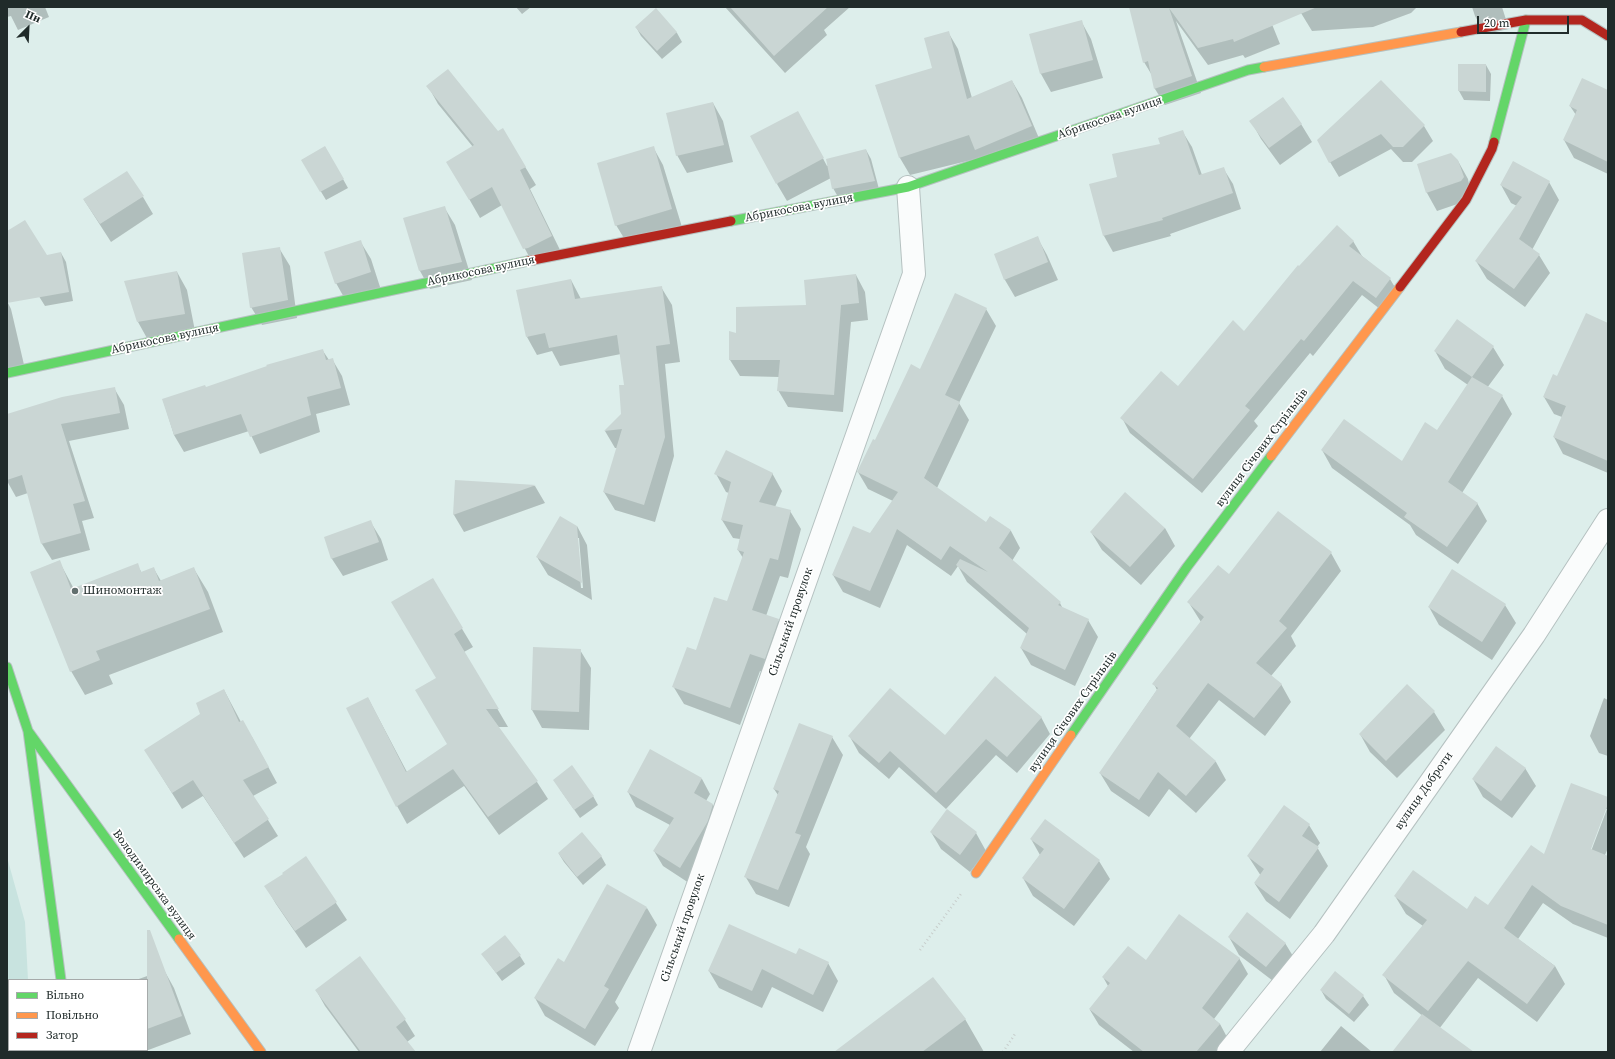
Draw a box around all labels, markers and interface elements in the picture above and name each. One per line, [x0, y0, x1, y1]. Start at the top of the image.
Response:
text: Пн [23, 7, 43, 27]
north arrow [8, 8, 48, 48]
scale bar [1479, 8, 1571, 34]
text: 20 m [1484, 15, 1510, 31]
street label: Абрикосова вулиця [1056, 93, 1164, 143]
street label: Абрикосова вулиця [744, 190, 854, 226]
street label: Абрикосова вулиця [426, 253, 536, 289]
street label: Абрикосова вулиця [110, 321, 220, 357]
street label: вулиця Січових Стрільців [1213, 386, 1311, 510]
street label: Сільський провулок [766, 566, 816, 678]
place label: Шиномонтаж [83, 584, 162, 598]
marker: Шиномонтаж [70, 586, 80, 596]
street label: вулиця Січових Стрільців [1026, 649, 1120, 775]
street label: вулиця Доброти [1392, 749, 1456, 833]
street label: Володимирська вулиця [109, 827, 199, 943]
street label: Сільський провулок [658, 872, 708, 984]
legend [8, 979, 148, 1051]
text: Вільно [46, 987, 84, 1003]
text: Повільно [46, 1007, 98, 1023]
text: Затор [46, 1027, 78, 1043]

